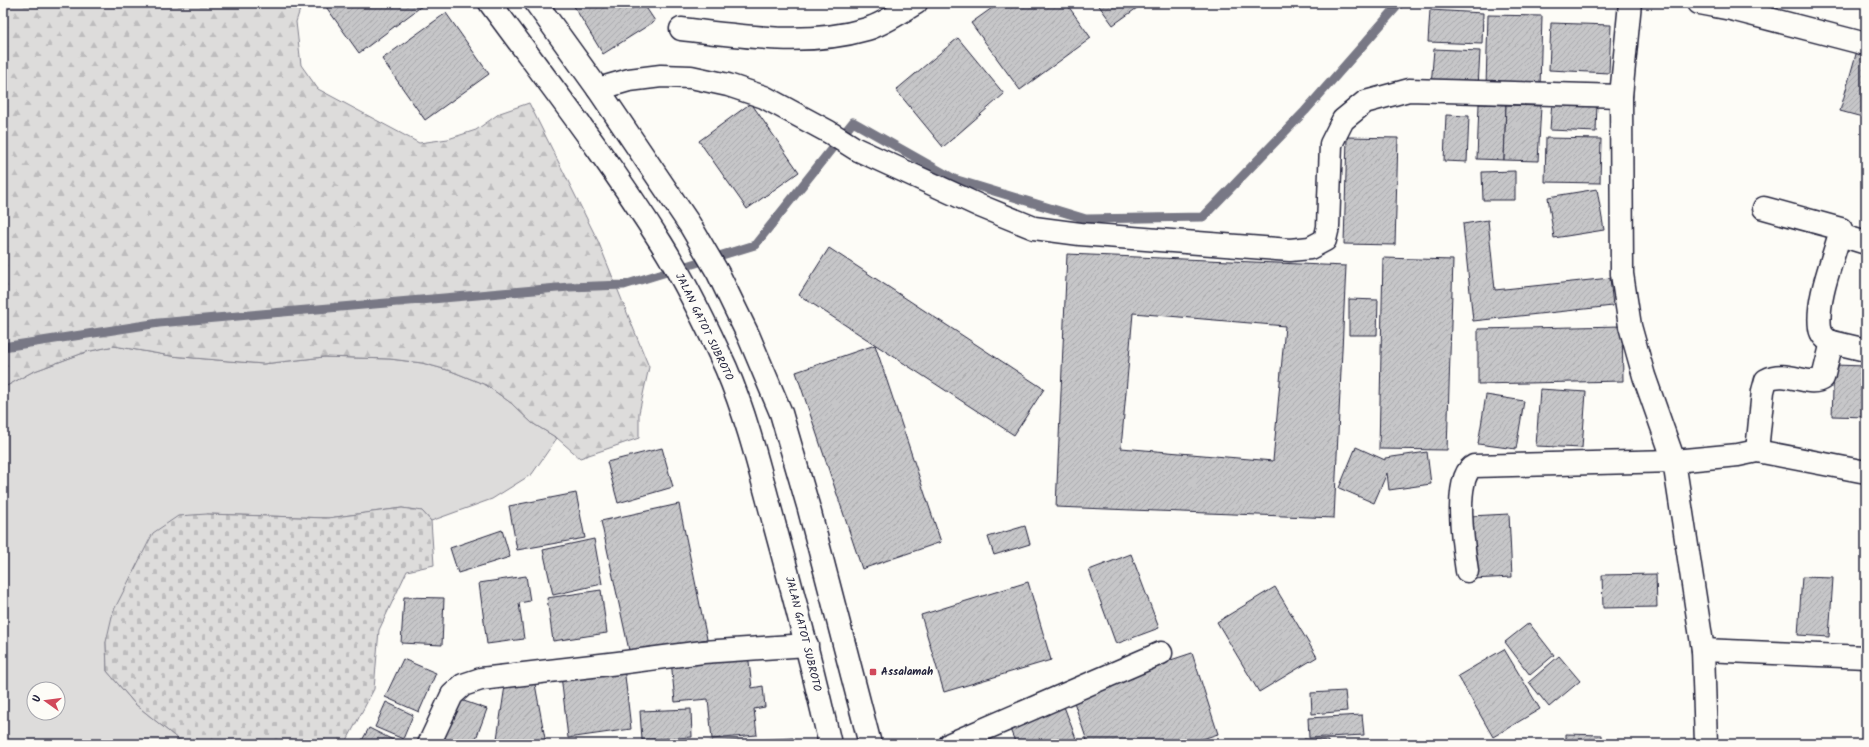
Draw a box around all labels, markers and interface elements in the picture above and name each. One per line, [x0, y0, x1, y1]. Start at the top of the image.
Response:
street label: JALAN GATOT SUBROTO [670, 270, 738, 384]
street label: JALAN GATOT SUBROTO [780, 575, 826, 694]
place label: Assalamah [881, 663, 933, 681]
marker: Assalamah [868, 667, 878, 677]
north arrow [26, 681, 66, 721]
text: U [28, 693, 47, 704]

